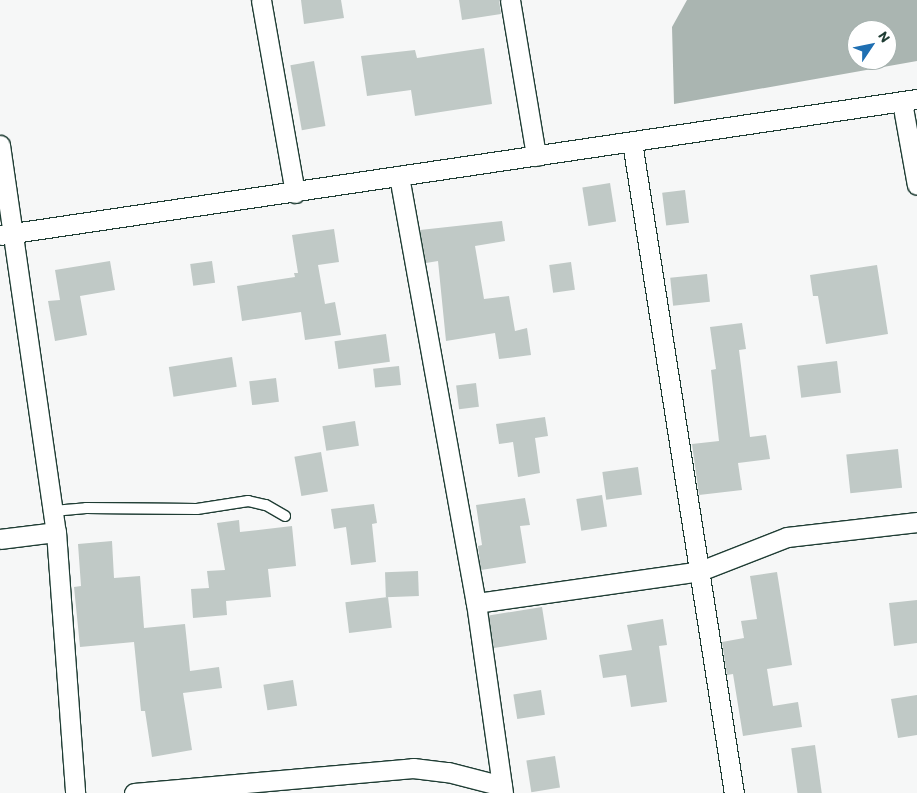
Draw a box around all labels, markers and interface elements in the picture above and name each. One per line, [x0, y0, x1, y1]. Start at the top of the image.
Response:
north arrow [847, 20, 897, 70]
text: N [874, 28, 894, 46]

